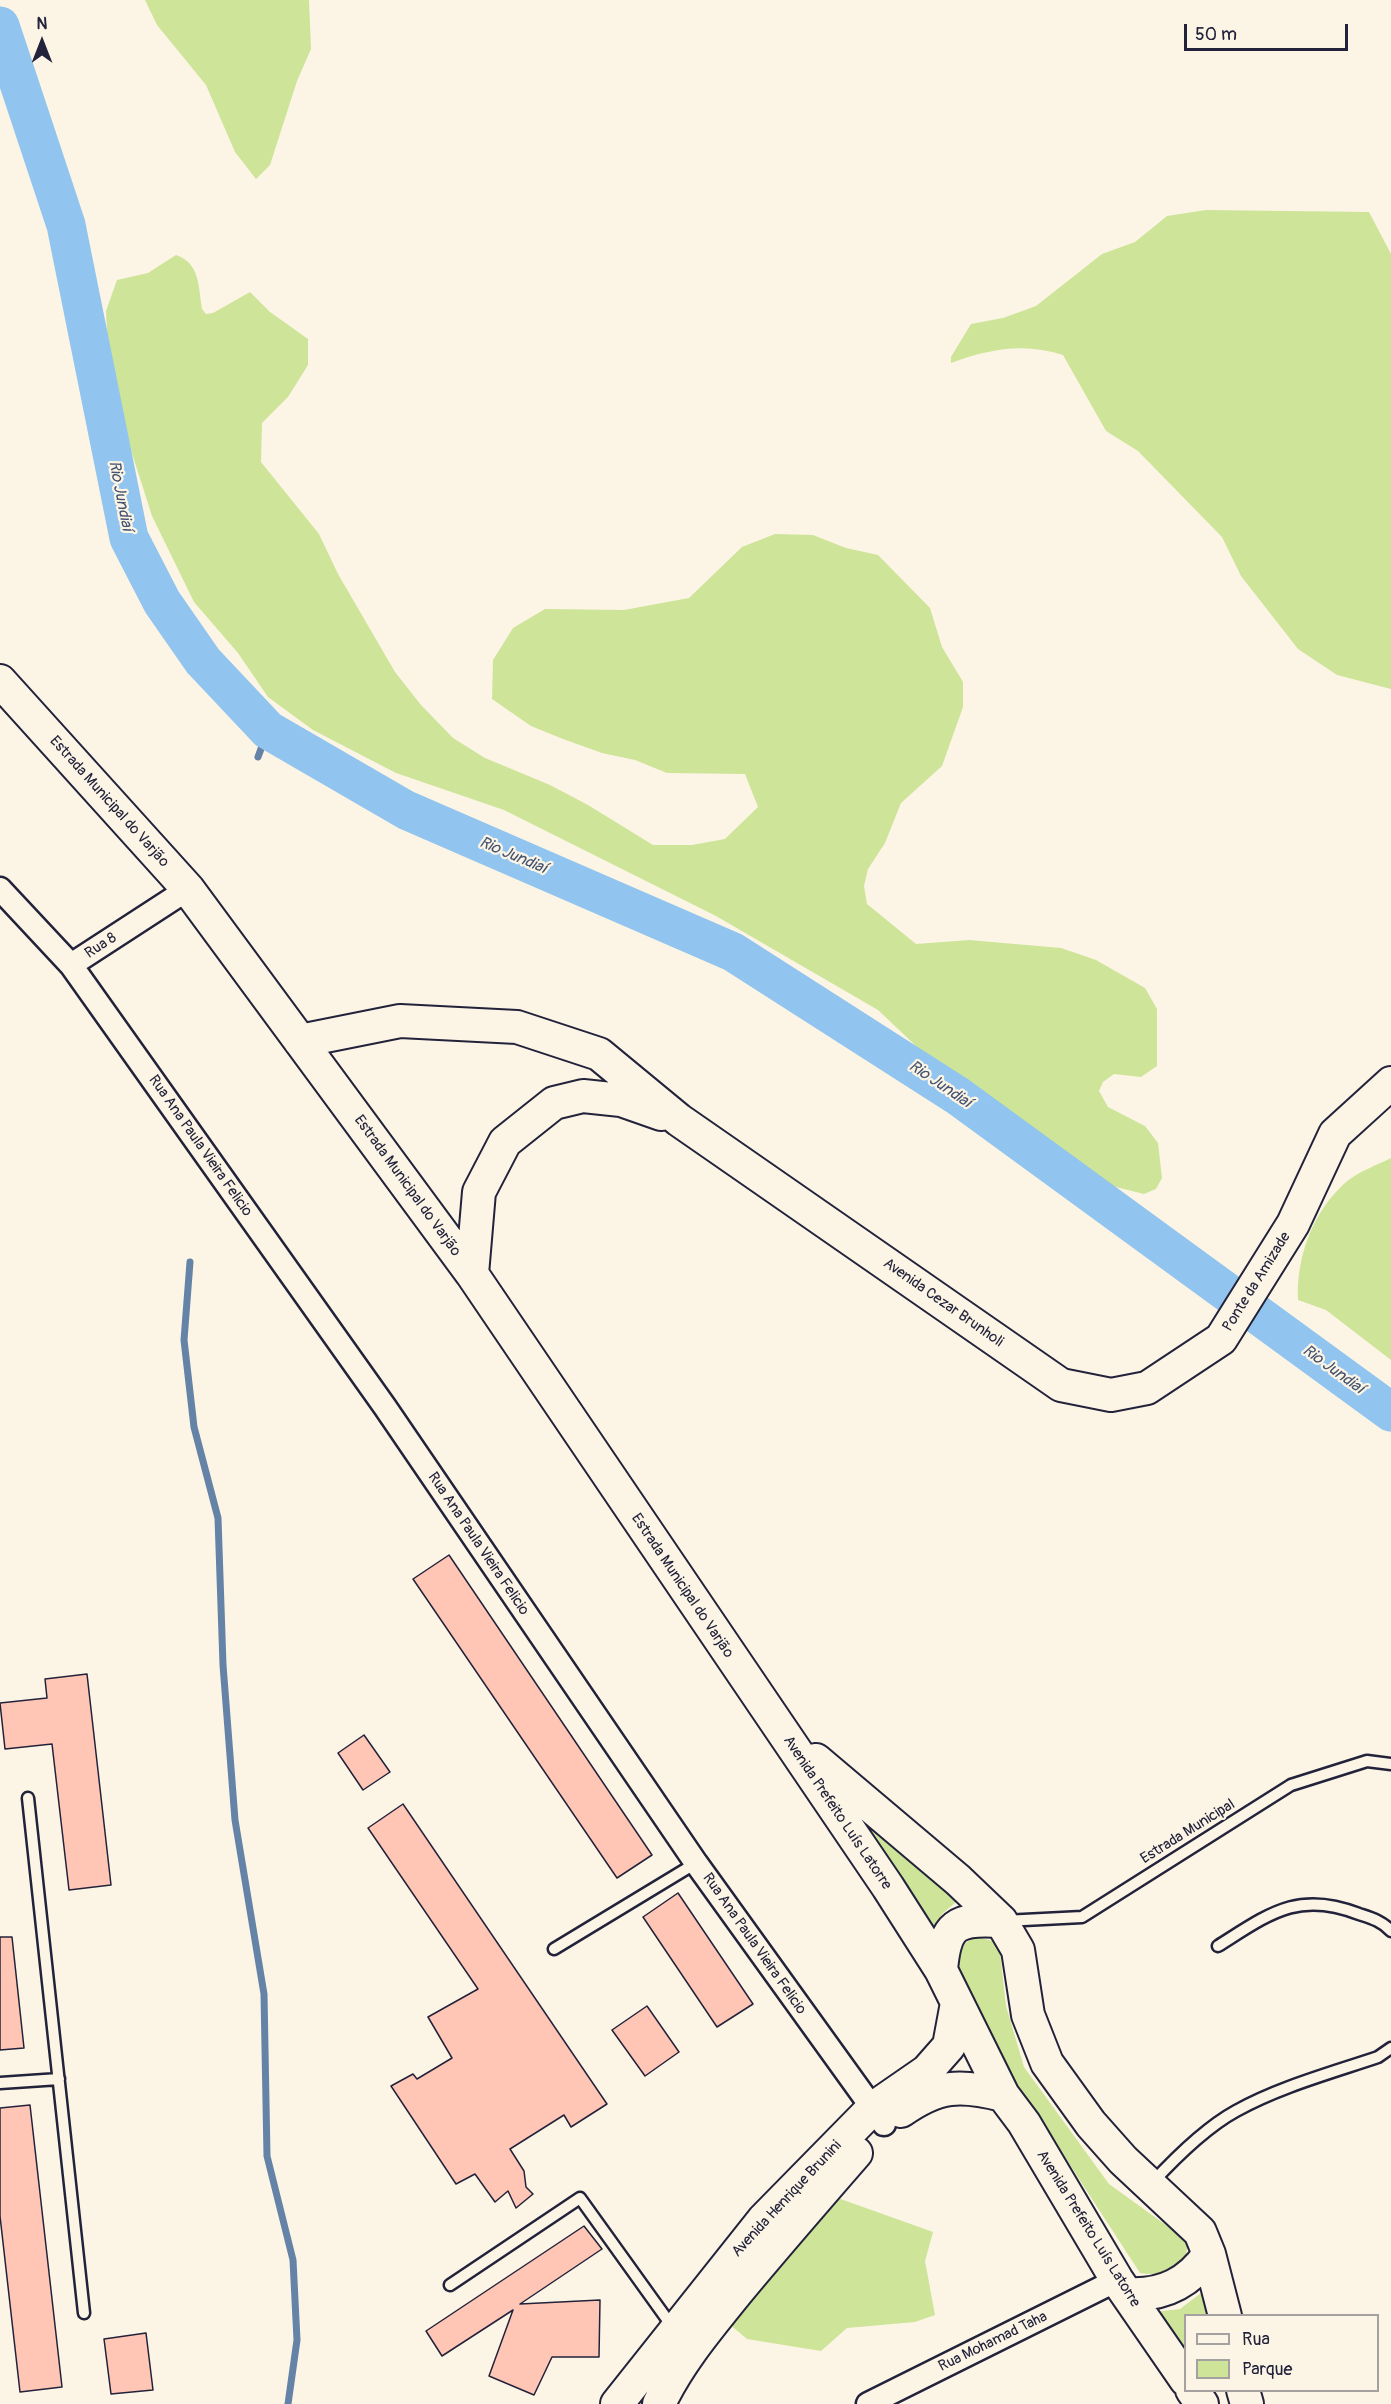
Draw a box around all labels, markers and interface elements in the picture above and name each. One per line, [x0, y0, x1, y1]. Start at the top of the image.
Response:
north arrow [12, 12, 72, 72]
scale bar [1187, 12, 1350, 50]
text: N [37, 14, 47, 34]
text: 50 m [1195, 23, 1237, 46]
water label: Rio Jundiaí [104, 459, 136, 533]
street label: Estrada Municipal do Varjão [45, 733, 173, 871]
water label: Rio Jundiaí [476, 833, 550, 879]
street label: Rua 8 [82, 929, 120, 963]
water label: Rio Jundiaí [905, 1057, 975, 1113]
street label: Rua Ana Paula Vieira Felicio [144, 1072, 256, 1220]
street label: Estrada Municipal do Varjão [350, 1112, 464, 1260]
street label: Ponte da Amizade [1219, 1229, 1295, 1335]
street label: Avenida Cezar Brunholi [879, 1255, 1007, 1351]
water label: Rio Jundiaí [1298, 1341, 1368, 1399]
street label: Rua Ana Paula Vieira Felicio [423, 1469, 533, 1619]
street label: Estrada Municipal do Varjão [627, 1510, 737, 1662]
street label: Avenida Prefeito Luís Latorre [779, 1733, 895, 1893]
street label: Estrada Municipal [1137, 1796, 1239, 1868]
street label: Rua Ana Paula Vieira Felicio [698, 1870, 810, 2018]
street label: Avenida Henrique Brunini [728, 2137, 846, 2261]
street label: Avenida Prefeito Luís Latorre [1032, 2147, 1144, 2311]
street label: Rua Mohamad Taha [936, 2308, 1050, 2376]
legend [1184, 2314, 1379, 2392]
text: Rua [1242, 2328, 1270, 2351]
text: Parque [1242, 2358, 1292, 2381]

